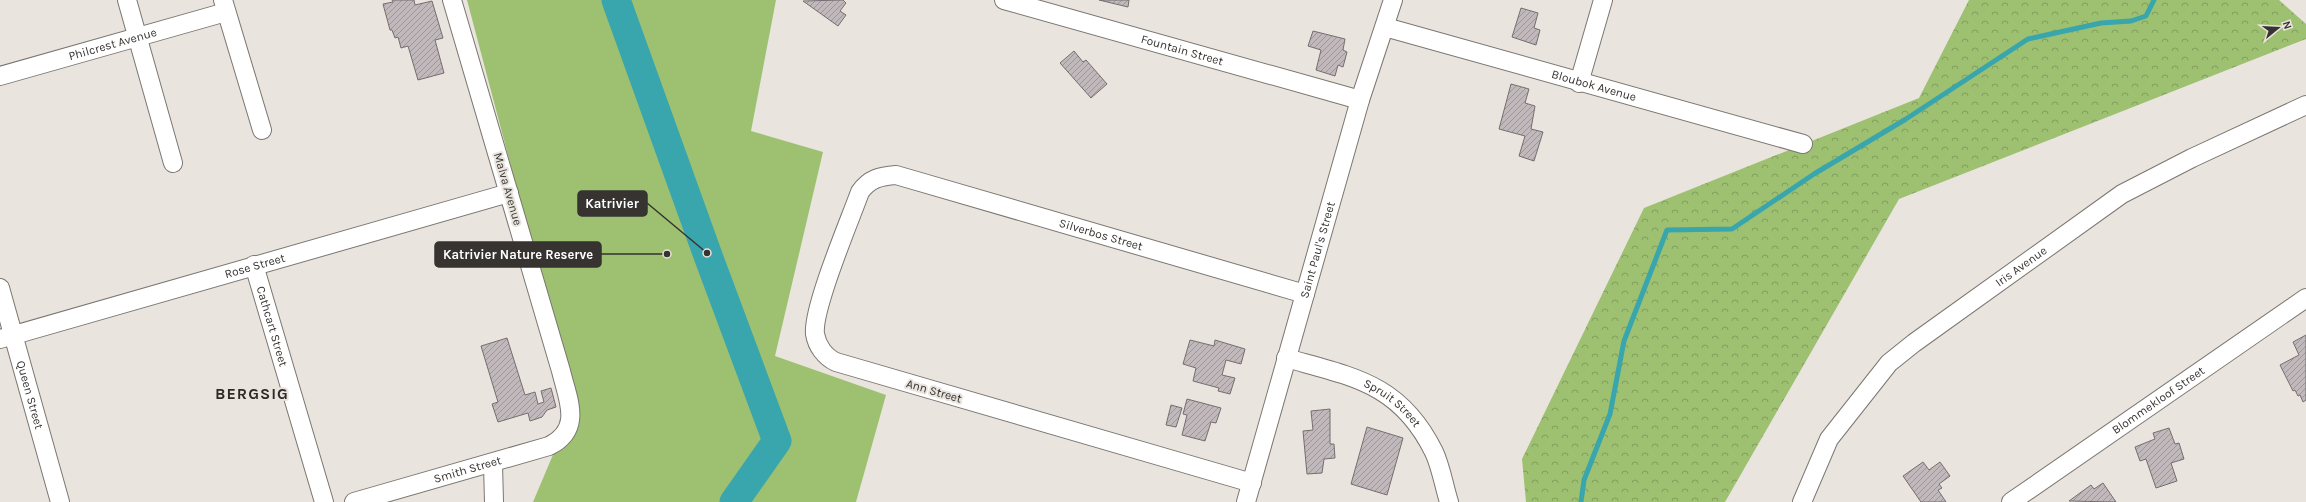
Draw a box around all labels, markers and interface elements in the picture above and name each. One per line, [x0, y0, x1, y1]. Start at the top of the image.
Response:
north arrow [2258, 8, 2298, 48]
text: N [2280, 19, 2294, 31]
street label: Philcrest Avenue [67, 25, 158, 63]
street label: Fountain Street [1139, 32, 1225, 68]
street label: Bloubok Avenue [1550, 67, 1638, 104]
street label: Malva Avenue [491, 151, 525, 227]
callout: Katrivier [578, 191, 647, 216]
text: Katrivier [585, 196, 640, 211]
street label: Saint Paul's Street [1297, 200, 1338, 300]
street label: Silverbos Street [1057, 216, 1145, 254]
callout: Katrivier Nature Reserve [435, 242, 601, 267]
street label: Iris Avenue [1993, 243, 2049, 290]
text: Katrivier Nature Reserve [443, 247, 593, 262]
street label: Rose Street [223, 250, 287, 281]
street label: Cathcart Street [254, 284, 291, 369]
street label: Queen Street [14, 359, 46, 431]
street label: Blommekloof Street [2109, 363, 2208, 437]
street label: Ann Street [905, 376, 964, 406]
street label: Spruit Street [1361, 376, 1424, 430]
district label: BERGSIG [215, 384, 289, 403]
street label: Smith Street [432, 453, 503, 486]

